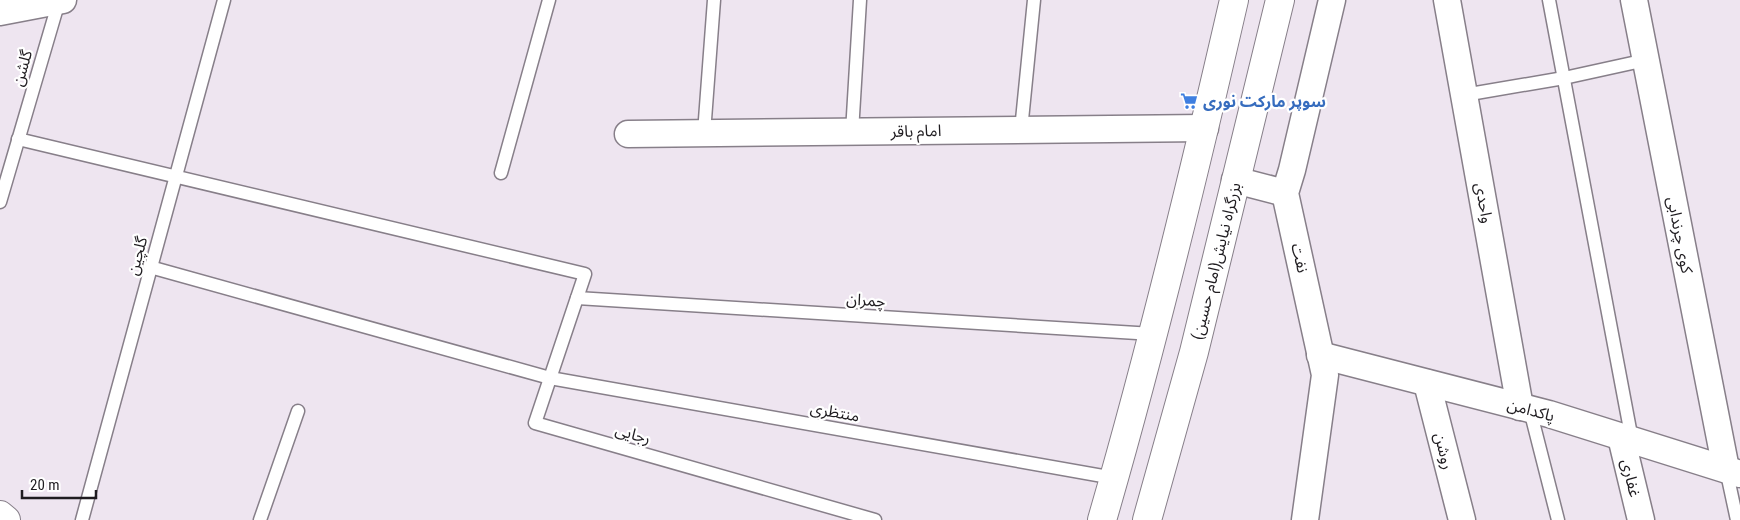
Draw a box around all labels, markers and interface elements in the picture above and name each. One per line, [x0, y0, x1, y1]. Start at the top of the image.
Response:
street label: گلشن [8, 47, 36, 88]
supermarket icon: سوپر مارکت نوری [1179, 91, 1199, 111]
place label: سوپر مارکت نوری [1203, 92, 1326, 111]
street label: امام باقر [889, 121, 942, 144]
street label: بزرگراه نیایش(امام حسین) [1187, 180, 1248, 342]
street label: واحدی [1471, 181, 1497, 225]
street label: کوی چرندابی [1662, 195, 1697, 276]
street label: گلچین [123, 234, 152, 278]
street label: نفت [1287, 241, 1313, 275]
street label: چمران [846, 289, 886, 312]
street label: پاکدامن [1505, 395, 1557, 427]
street label: منتظری [809, 398, 861, 426]
street label: رجایی [613, 420, 653, 448]
street label: روشن [1430, 431, 1458, 471]
street label: غفاری [1617, 457, 1645, 499]
scale bar [22, 468, 96, 500]
text: 20 m [30, 476, 60, 494]

